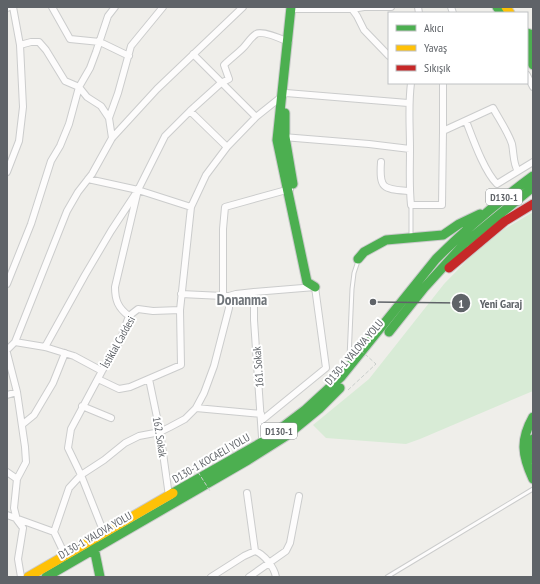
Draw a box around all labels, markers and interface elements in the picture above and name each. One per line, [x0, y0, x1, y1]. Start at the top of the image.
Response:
legend [388, 12, 528, 84]
text: Akıcı [424, 20, 444, 35]
text: Yavaş [424, 40, 447, 55]
text: Sıkışık [424, 60, 451, 75]
road number: D130-1 [486, 189, 522, 205]
district label: Donanma [217, 290, 267, 309]
callout: Yeni Garaj [451, 291, 530, 315]
text: 1 [458, 296, 464, 311]
text: Yeni Garaj [479, 296, 523, 311]
street label: İstiklal Caddesi [98, 314, 138, 370]
street label: D130-1 YALOVA YOLU [322, 316, 387, 388]
street label: 161. Sokak [250, 345, 266, 388]
street label: 162. Sokak [150, 416, 170, 459]
road number: D130-1 [261, 423, 297, 439]
street label: D130-1 KOCAELİ YOLU [170, 430, 252, 486]
street label: D130-1 YALOVA YOLU [56, 508, 135, 562]

